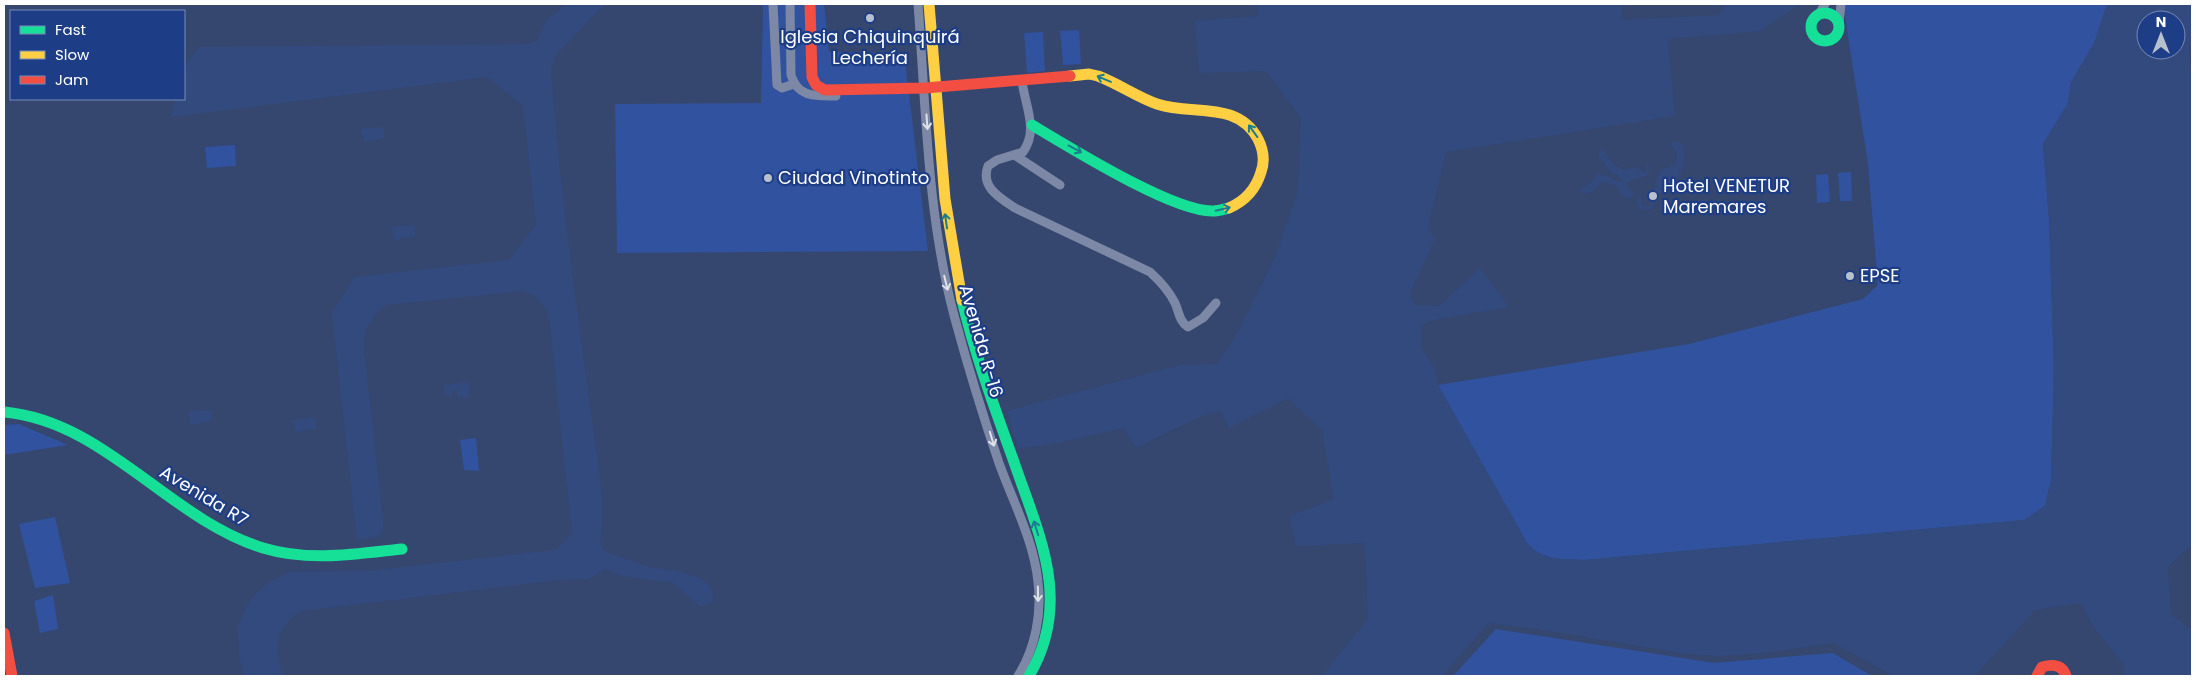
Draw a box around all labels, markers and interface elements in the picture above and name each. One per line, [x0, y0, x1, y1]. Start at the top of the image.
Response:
legend [10, 10, 185, 100]
north arrow [2136, 10, 2186, 60]
marker: Iglesia Chiquinquirá Lechería [864, 12, 876, 24]
text: N [2156, 12, 2166, 32]
text: Fast [55, 19, 86, 40]
place label: Iglesia Chiquinquirá Lechería [780, 24, 960, 70]
text: Slow [55, 44, 90, 65]
text: Jam [55, 69, 89, 90]
one-way arrow [1097, 74, 1112, 83]
one-way arrow [922, 114, 931, 130]
one-way arrow [1248, 124, 1258, 138]
one-way arrow [1067, 144, 1082, 154]
place label: Ciudad Vinotinto [778, 165, 929, 190]
marker: Ciudad Vinotinto [762, 172, 774, 184]
place label: Hotel VENETUR Maremares [1663, 173, 1790, 219]
marker: Hotel VENETUR Maremares [1647, 190, 1659, 202]
one-way arrow [1214, 204, 1230, 213]
one-way arrow [941, 213, 951, 229]
place label: EPSE [1860, 263, 1899, 288]
marker: EPSE [1844, 270, 1856, 282]
one-way arrow [942, 275, 951, 291]
street label: Avenida R-16 [953, 281, 1010, 400]
one-way arrow [987, 431, 997, 447]
street label: Avenida R7 [155, 459, 253, 532]
one-way arrow [1031, 520, 1040, 536]
one-way arrow [1034, 586, 1043, 602]

